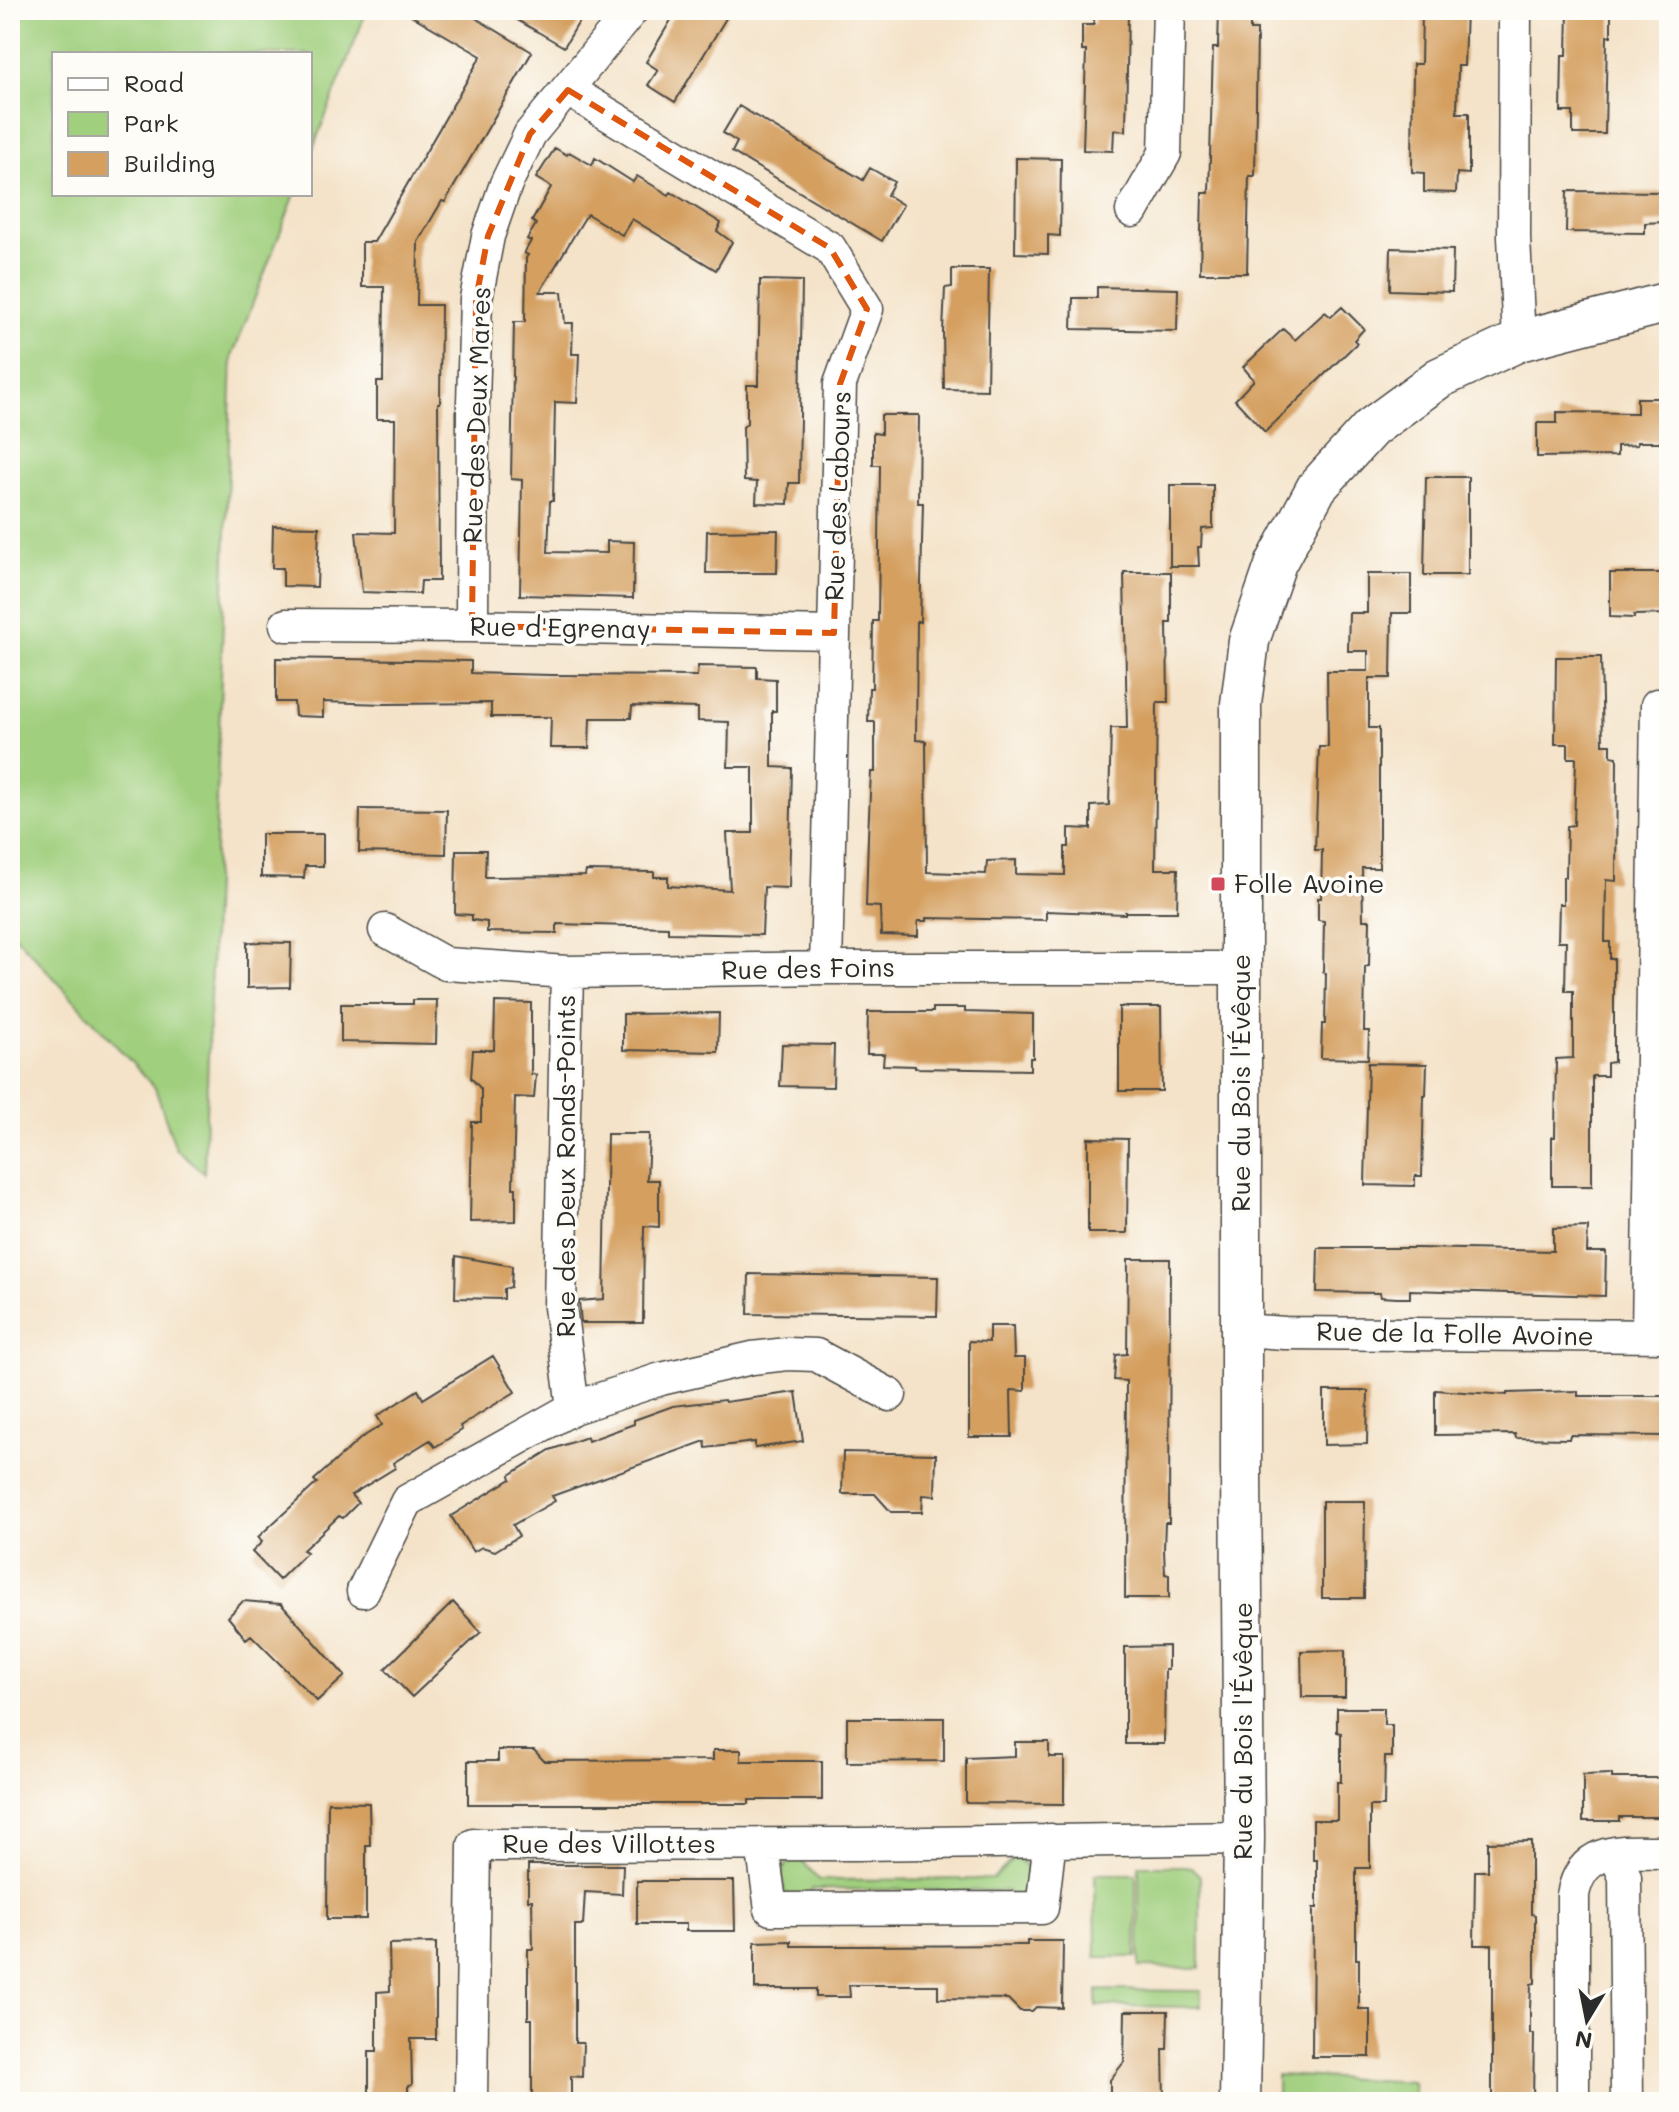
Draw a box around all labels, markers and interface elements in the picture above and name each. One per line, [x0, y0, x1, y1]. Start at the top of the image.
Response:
legend [52, 52, 312, 196]
text: Road [124, 67, 184, 98]
text: Park [124, 107, 178, 138]
text: Building [124, 147, 215, 178]
street label: Rue des Deux Mares [455, 286, 497, 544]
street label: Rue des Labours [816, 390, 858, 602]
street label: Rue d'Egrenay [469, 608, 651, 646]
place label: Folle Avoine [1234, 866, 1384, 900]
marker: Folle Avoine [1209, 875, 1227, 893]
street label: Rue des Foins [721, 949, 895, 987]
street label: Rue du Bois l'Évêque [1223, 954, 1257, 1212]
street label: Rue des Deux Ronds-Points [548, 995, 582, 1337]
street label: Rue de la Folle Avoine [1316, 1314, 1594, 1352]
street label: Rue du Bois l'Évêque [1225, 1602, 1259, 1860]
street label: Rue des Villottes [502, 1826, 716, 1860]
north arrow [1547, 1980, 1627, 2060]
text: N [1573, 2024, 1594, 2056]

